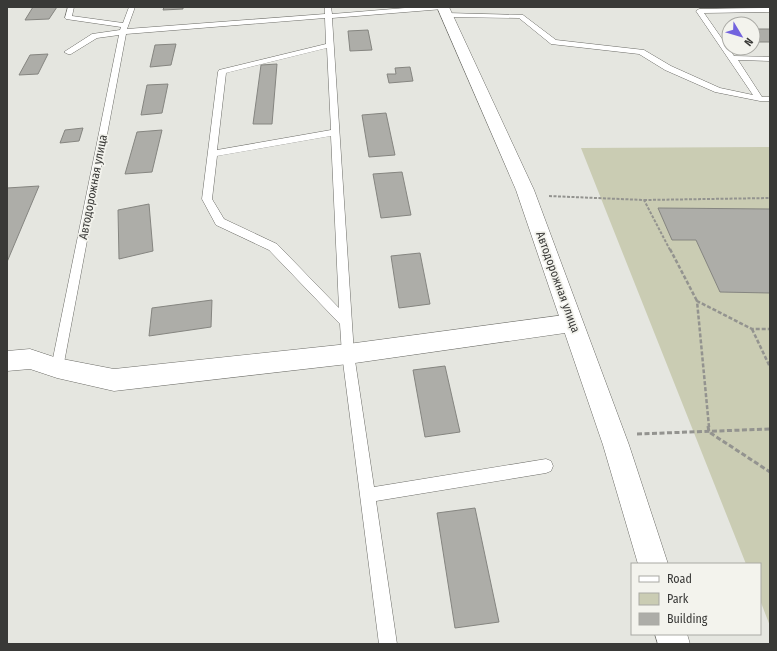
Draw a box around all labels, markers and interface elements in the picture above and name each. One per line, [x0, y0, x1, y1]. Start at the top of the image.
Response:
north arrow [721, 16, 761, 56]
text: N [741, 35, 756, 48]
street label: Автодорожная улица [76, 133, 110, 241]
street label: Автодорожная улица [533, 230, 583, 335]
legend [631, 563, 761, 635]
text: Road [667, 572, 692, 586]
text: Park [667, 592, 689, 606]
text: Building [667, 612, 708, 626]

